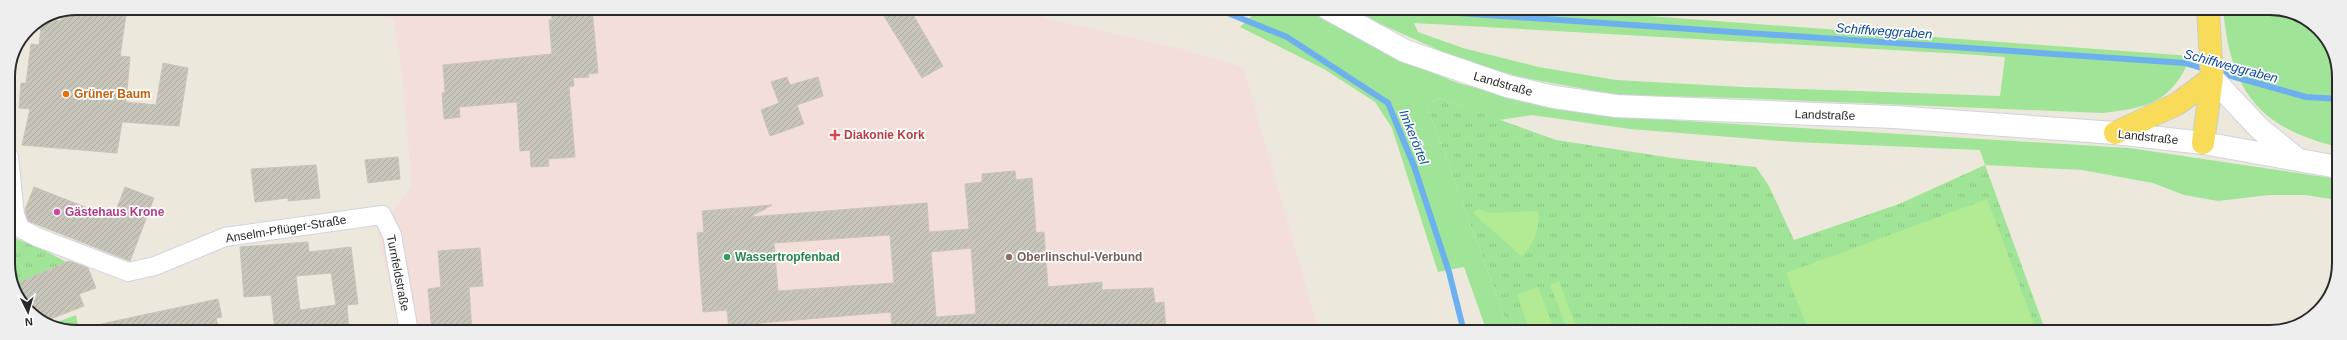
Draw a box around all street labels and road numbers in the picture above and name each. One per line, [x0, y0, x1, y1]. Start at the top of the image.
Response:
street label: Landstraße [1472, 69, 1534, 99]
street label: Landstraße [1794, 107, 1856, 123]
street label: Landstraße [2117, 127, 2179, 147]
street label: Anselm-Pflüger-Straße [225, 212, 348, 245]
street label: Turnfeldstraße [384, 234, 412, 313]

